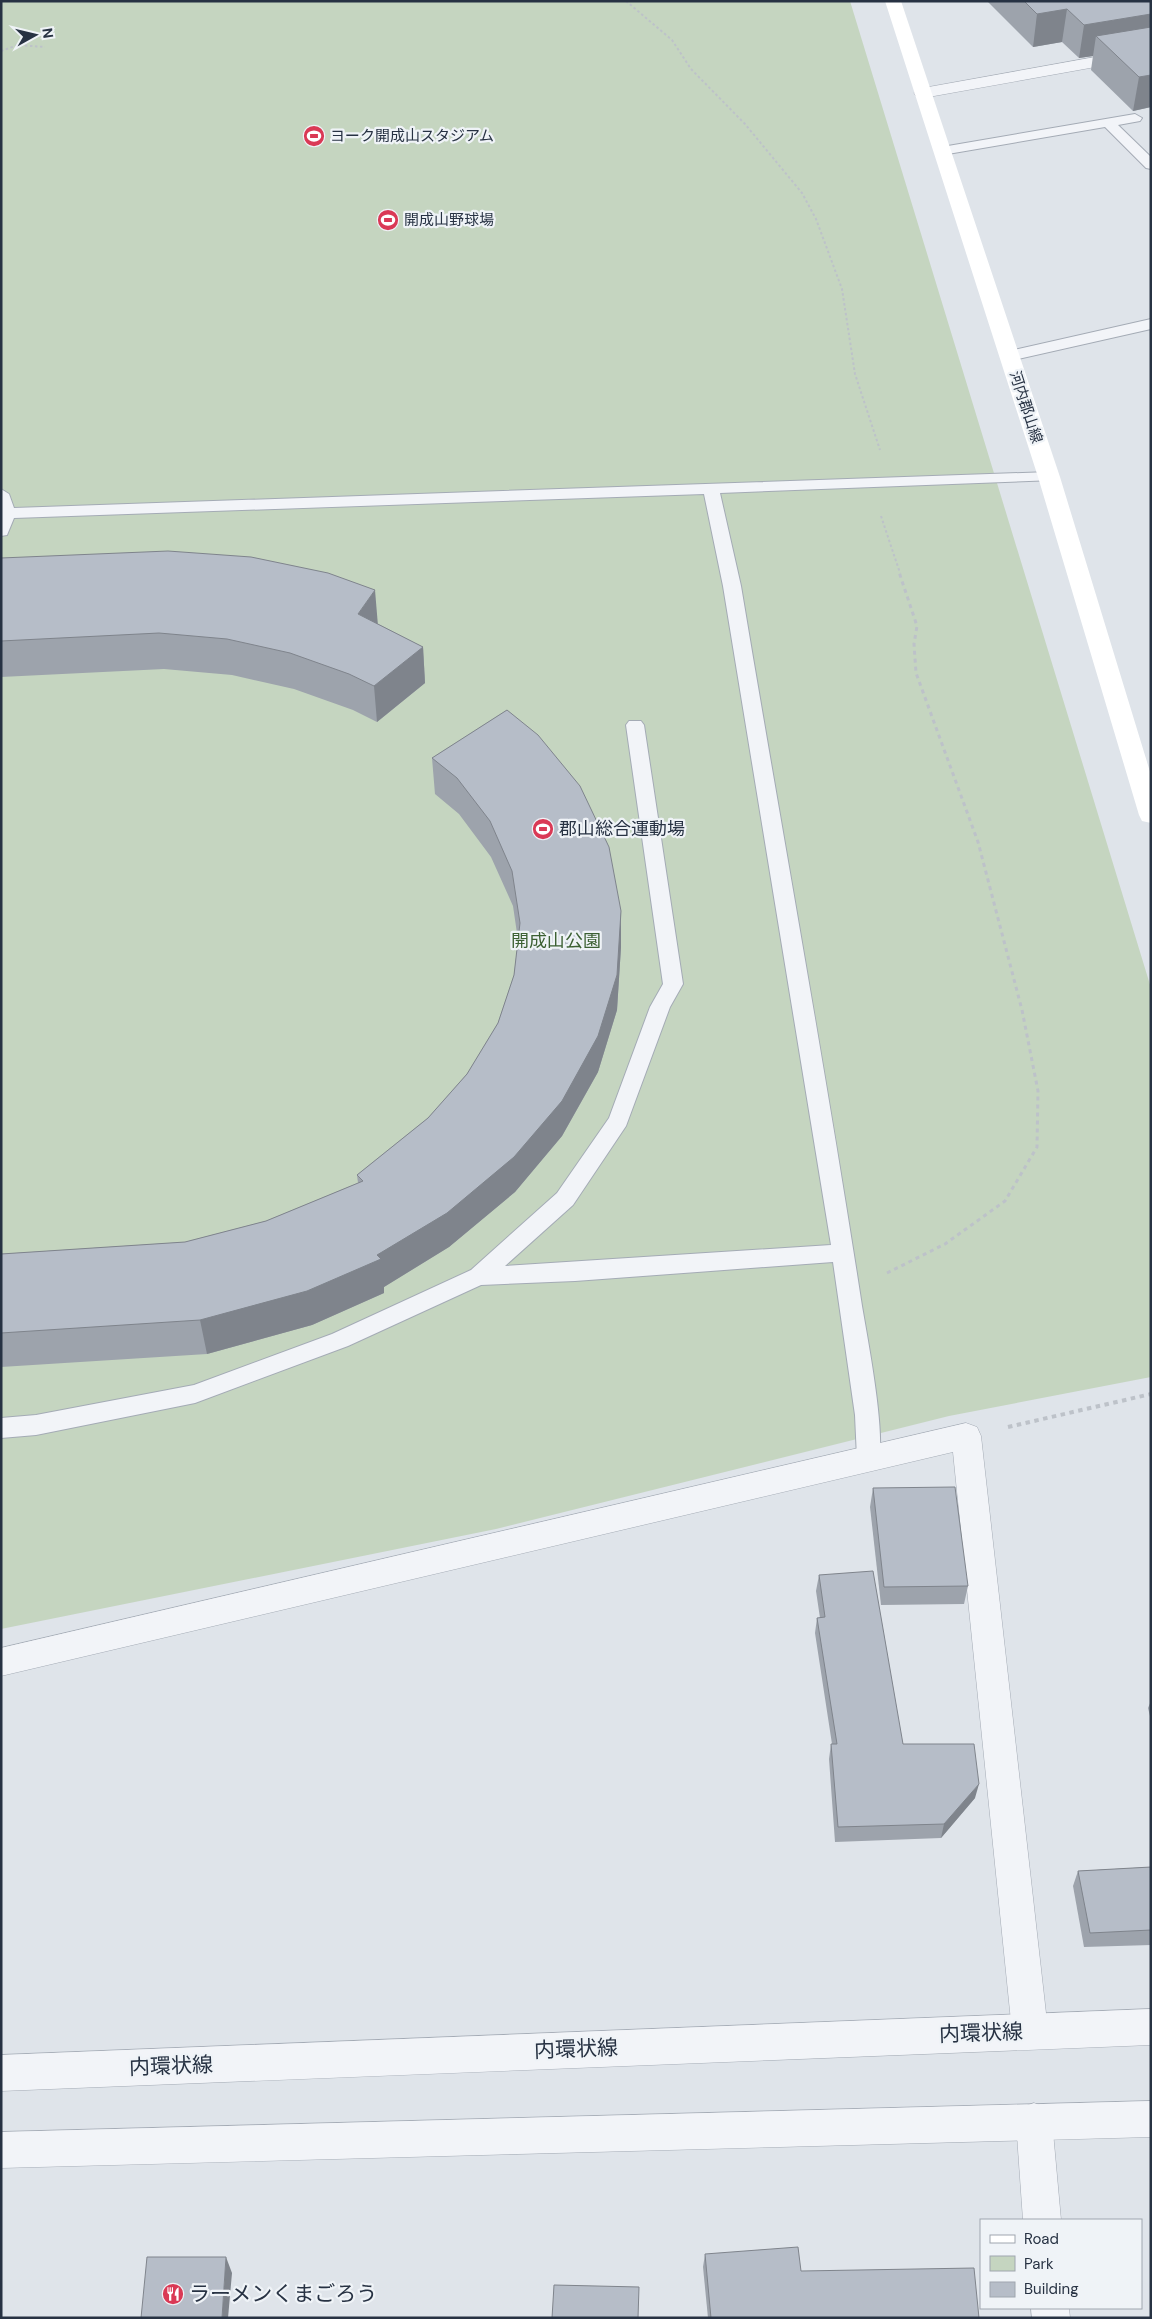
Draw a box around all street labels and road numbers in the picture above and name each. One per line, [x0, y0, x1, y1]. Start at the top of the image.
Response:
street label: 河内郡山線 [1005, 368, 1047, 446]
street label: 内環状線 [939, 2018, 1023, 2048]
street label: 内環状線 [534, 2034, 618, 2064]
street label: 内環状線 [129, 2051, 213, 2081]

